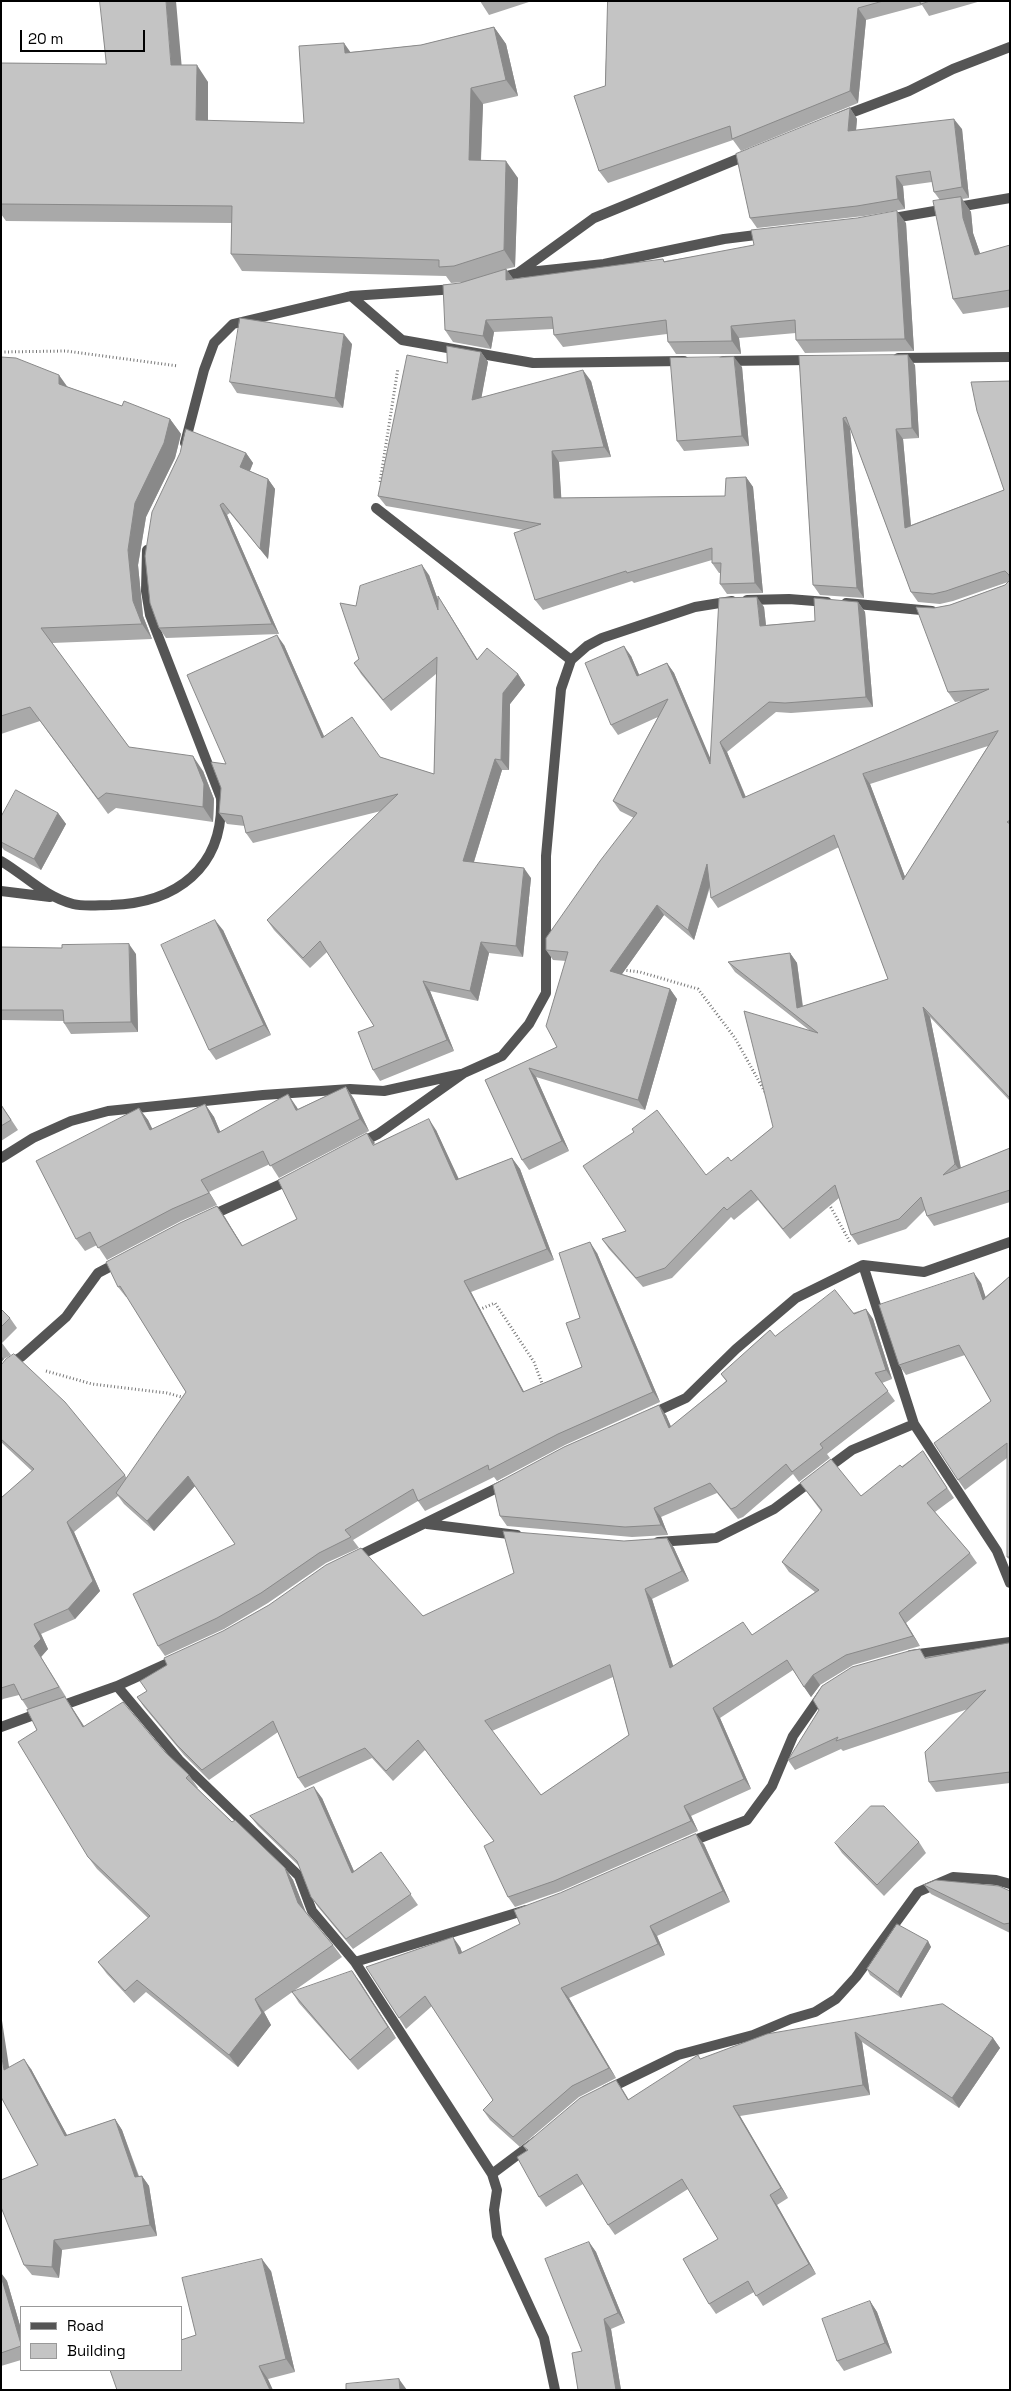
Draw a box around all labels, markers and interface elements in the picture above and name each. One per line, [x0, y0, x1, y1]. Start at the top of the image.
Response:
scale bar [22, 20, 148, 52]
text: 20 m [28, 29, 63, 48]
legend [20, 2306, 182, 2371]
text: Road [67, 2316, 104, 2335]
text: Building [67, 2341, 126, 2360]

